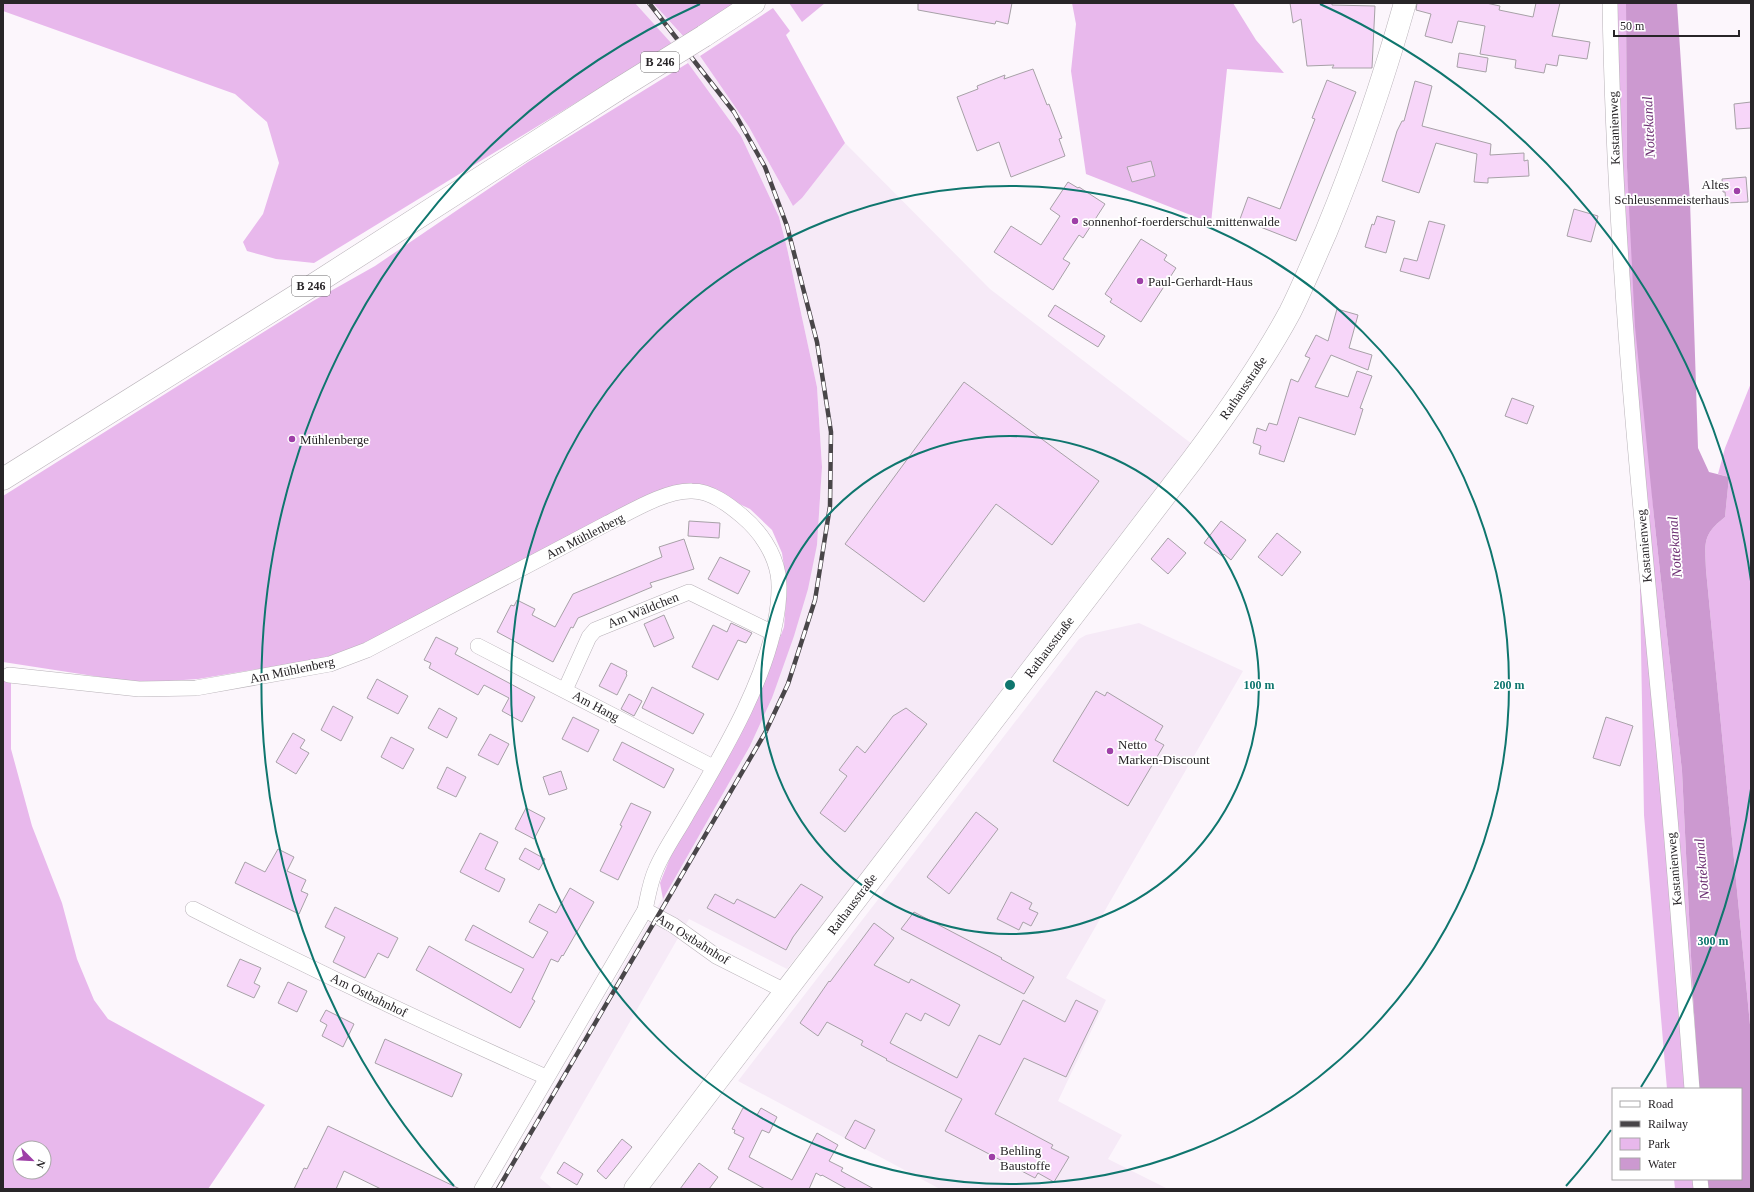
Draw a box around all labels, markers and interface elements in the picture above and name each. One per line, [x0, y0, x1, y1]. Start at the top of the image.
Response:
scale bar [1614, 12, 1739, 38]
text: 50 m [1620, 19, 1645, 33]
road number: B 246 [641, 52, 679, 72]
street label: Kastanienweg [1605, 90, 1623, 165]
water label: Nottekanal [1640, 96, 1658, 159]
place label: Altes Schleusenmeisterhaus [1614, 177, 1729, 207]
marker: Altes Schleusenmeisterhaus [1732, 186, 1742, 196]
place label: sonnenhof-foerderschule.mittenwalde [1083, 214, 1280, 229]
marker: sonnenhof-foerderschule.mittenwalde [1070, 216, 1080, 226]
place label: Paul-Gerhardt-Haus [1148, 274, 1253, 289]
road number: B 246 [292, 276, 330, 296]
marker: Paul-Gerhardt-Haus [1135, 276, 1145, 286]
street label: Rathausstraße [1216, 353, 1270, 422]
place label: Mühlenberge [300, 432, 369, 447]
marker: Mühlenberge [287, 434, 297, 444]
street label: Kastanienweg [1633, 508, 1655, 583]
street label: Am Mühlenberg [543, 510, 627, 562]
water label: Nottekanal [1665, 516, 1685, 579]
street label: Am Wäldchen [605, 589, 681, 631]
street label: Rathausstraße [1021, 613, 1077, 681]
street label: Am Mühlenberg [248, 654, 336, 686]
centre of rings [1003, 678, 1017, 692]
text: 100 m [1244, 678, 1275, 692]
text: 200 m [1494, 678, 1525, 692]
street label: Am Hang [570, 687, 622, 725]
place label: Netto Marken-Discount [1118, 737, 1210, 767]
marker: Netto Marken-Discount [1105, 746, 1115, 756]
street label: Kastanienweg [1663, 831, 1685, 906]
water label: Nottekanal [1692, 838, 1712, 901]
street label: Rathausstraße [824, 870, 880, 938]
street label: Am Ostbahnhof [654, 911, 733, 968]
text: 300 m [1698, 934, 1729, 948]
street label: Am Ostbahnhof [328, 970, 410, 1020]
legend [1612, 1088, 1742, 1180]
text: Road [1648, 1097, 1673, 1111]
text: Railway [1648, 1117, 1688, 1131]
text: Park [1648, 1137, 1670, 1151]
north arrow [12, 1140, 52, 1180]
place label: Behling Baustoffe [1000, 1143, 1051, 1173]
marker: Behling Baustoffe [987, 1152, 997, 1162]
text: Water [1648, 1157, 1676, 1171]
text: N [34, 1158, 48, 1170]

